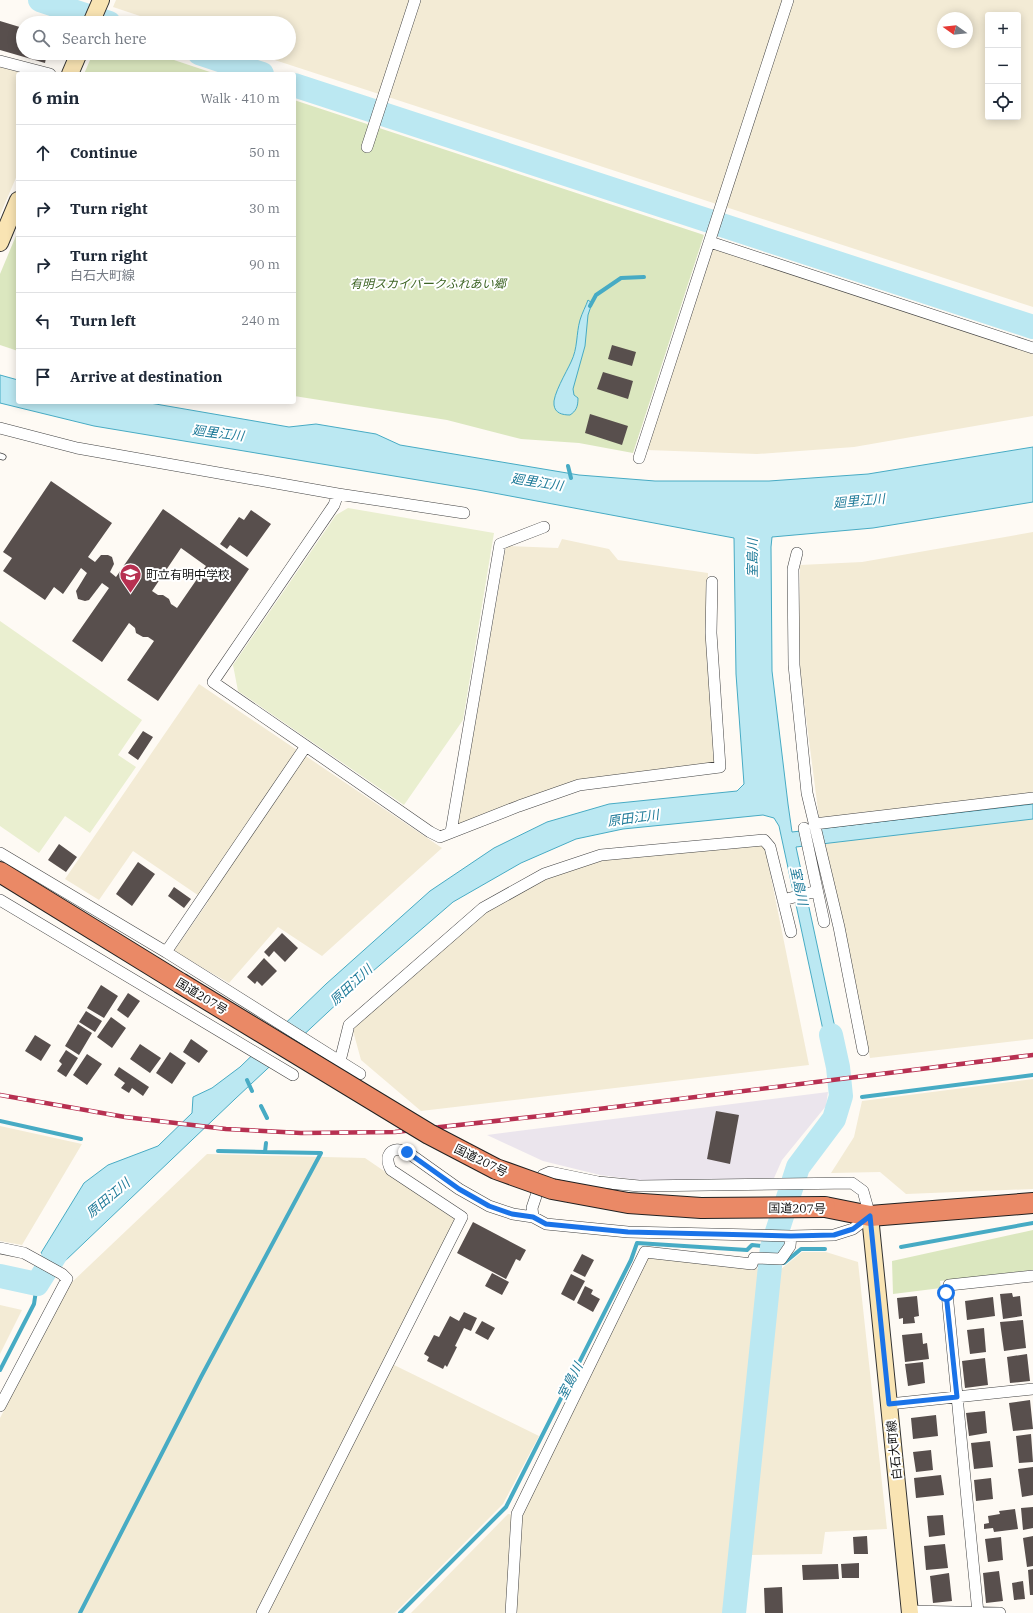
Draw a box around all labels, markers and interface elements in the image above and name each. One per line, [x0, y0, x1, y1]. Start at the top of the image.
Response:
north arrow [937, 12, 973, 48]
map controls [985, 12, 1021, 120]
button: + [985, 12, 1021, 48]
search box [16, 16, 296, 60]
icon: search [30, 27, 52, 49]
text: Search here [62, 29, 147, 48]
button: − [985, 48, 1021, 84]
button: locate [985, 84, 1021, 120]
text: 6 min [32, 87, 80, 109]
text: Walk · 410 m [201, 90, 280, 107]
icon: ahead [32, 142, 54, 164]
text: Continue [70, 143, 137, 162]
text: 50 m [249, 144, 280, 161]
icon: right [32, 198, 54, 220]
text: Turn right [70, 199, 148, 218]
text: 30 m [249, 200, 280, 217]
text: Turn right [70, 246, 148, 265]
icon: right [32, 254, 54, 276]
text: 90 m [249, 256, 280, 273]
text: 白石大町線 [70, 267, 135, 284]
park label: 有明スカイパークふれあい郷 [350, 276, 508, 291]
icon: left [32, 310, 54, 332]
text: Turn left [70, 311, 136, 330]
text: 240 m [241, 312, 280, 329]
icon: arrive [32, 366, 54, 388]
text: Arrive at destination [70, 367, 222, 386]
water label: 廻里江川 [191, 421, 247, 445]
water label: 廻里江川 [510, 470, 566, 495]
water label: 廻里江川 [832, 490, 888, 512]
water label: 室島川 [744, 537, 761, 578]
school or university icon: 町立有明中学校 [118, 561, 144, 594]
place label: 町立有明中学校 [146, 567, 230, 582]
water label: 原田江川 [606, 806, 662, 830]
water label: 室島川 [787, 865, 812, 909]
water label: 原田江川 [326, 960, 377, 1009]
street label: 国道207号 [173, 975, 231, 1017]
street label: 国道207号 [452, 1141, 510, 1179]
route end [398, 1143, 416, 1161]
water label: 原田江川 [83, 1173, 135, 1221]
street label: 国道207号 [768, 1200, 826, 1216]
route start [937, 1284, 955, 1302]
water label: 室島川 [554, 1358, 587, 1402]
street label: 白石大町線 [883, 1419, 905, 1481]

